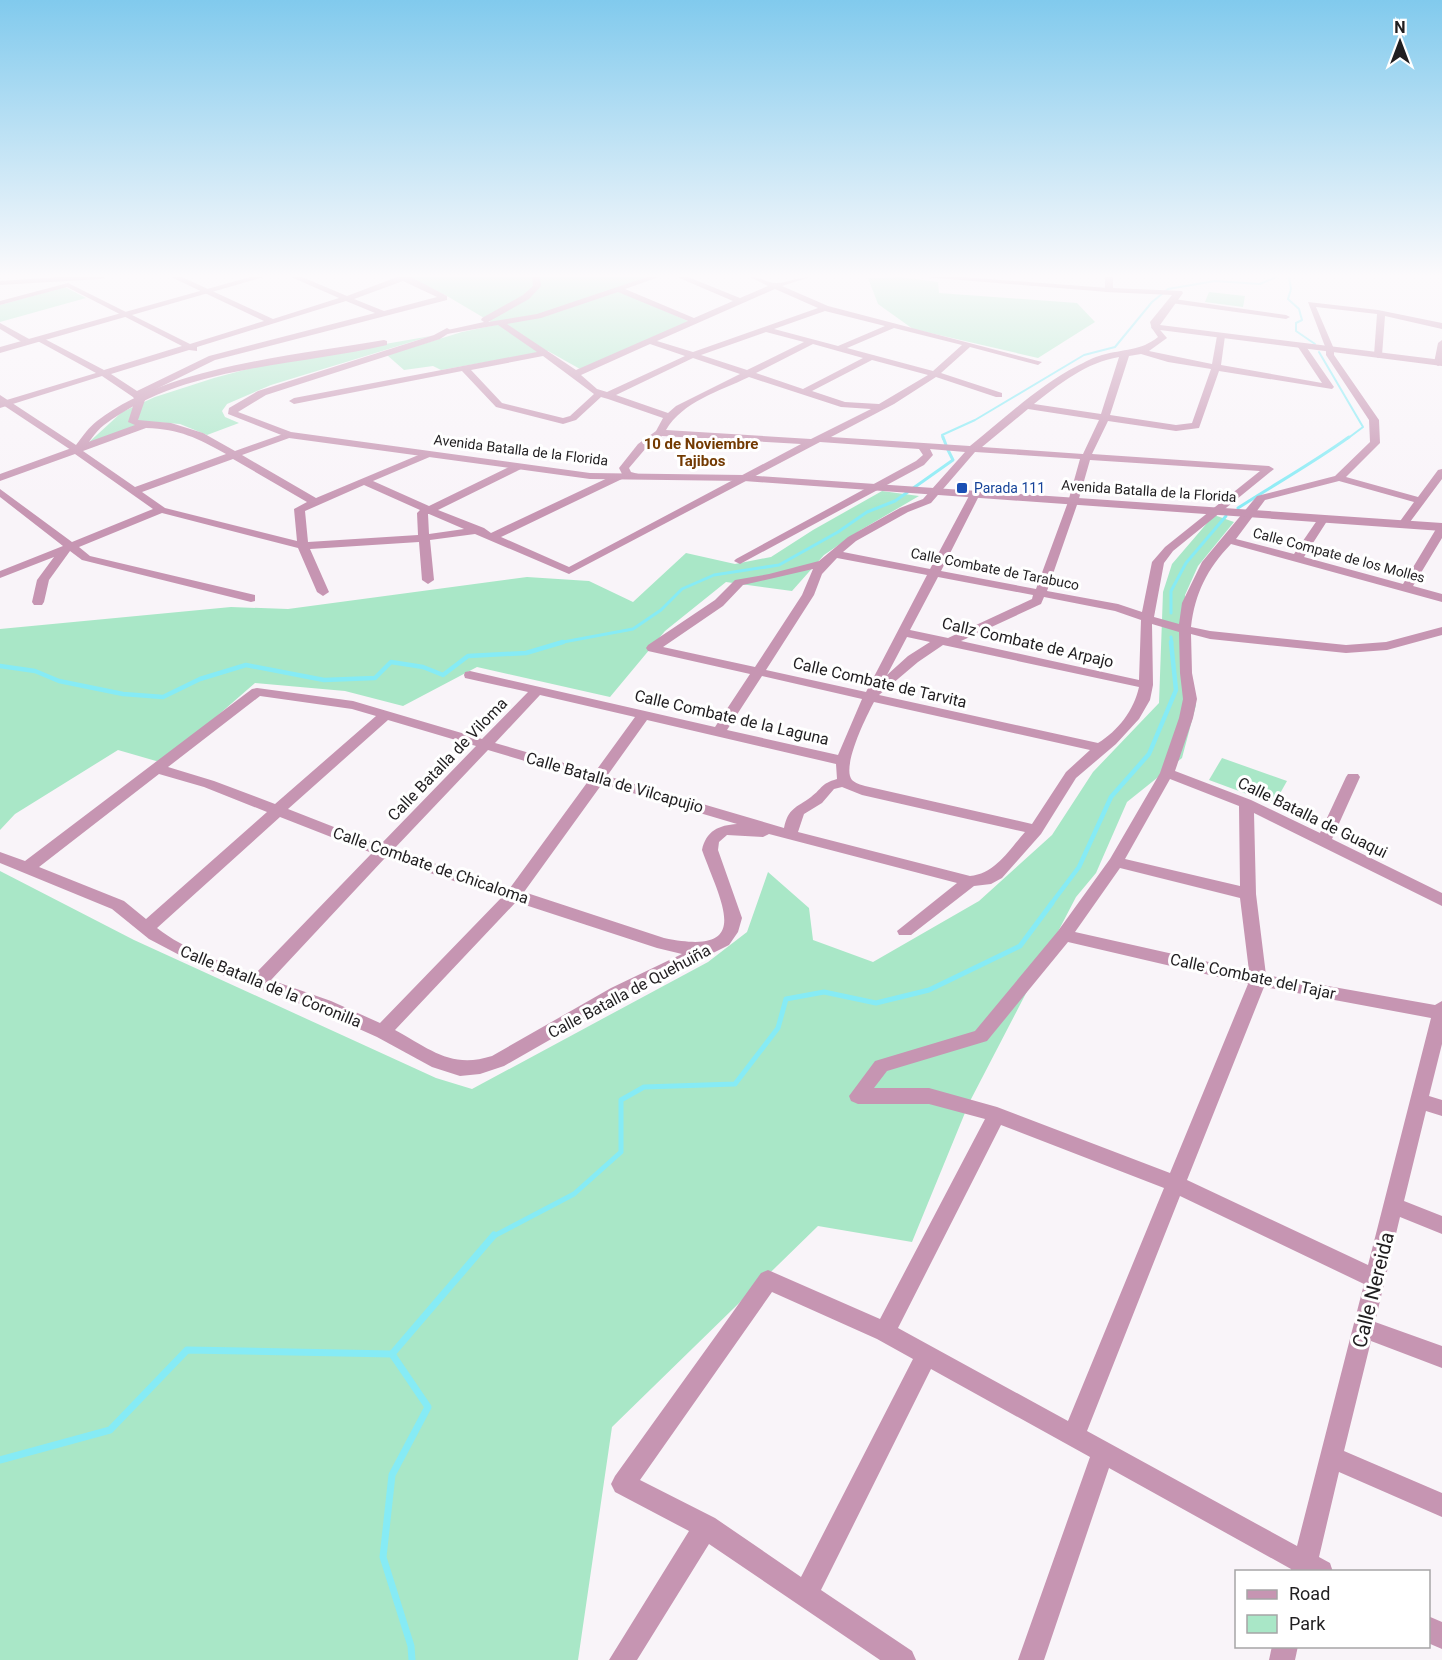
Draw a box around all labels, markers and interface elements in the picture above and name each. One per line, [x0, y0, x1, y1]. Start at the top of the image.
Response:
north arrow [1370, 12, 1430, 72]
text: N [1394, 18, 1406, 37]
street label: Avenida Batalla de la Florida [433, 431, 609, 469]
district label: 10 de Noviembre Tajibos [644, 435, 758, 470]
street label: Avenida Batalla de la Florida [1061, 477, 1237, 505]
place label: Parada 111 [974, 480, 1045, 496]
marker: Parada 111 [955, 481, 969, 495]
street label: Calle Compate de los Molles [1251, 524, 1427, 586]
street label: Calle Combate de Tarabuco [909, 545, 1081, 593]
street label: Callz Combate de Arpajo [940, 613, 1116, 672]
street label: Calle Combate de Tarvita [791, 653, 969, 712]
street label: Calle Combate de la Laguna [633, 686, 831, 749]
street label: Calle Batalla de Viloma [384, 694, 511, 825]
street label: Calle Batalla de Vilcapujio [524, 748, 706, 817]
street label: Calle Batalla de Guaqui [1235, 773, 1391, 862]
street label: Calle Combate de Chicaloma [330, 823, 531, 908]
street label: Calle Batalla de la Coronilla [178, 941, 364, 1032]
street label: Calle Batalla de Quehuiña [545, 941, 714, 1042]
street label: Calle Combate del Tajar [1168, 950, 1338, 1003]
street label: Calle Nereida [1347, 1230, 1399, 1350]
legend [1235, 1570, 1430, 1648]
text: Road [1289, 1583, 1330, 1604]
text: Park [1289, 1613, 1326, 1634]

